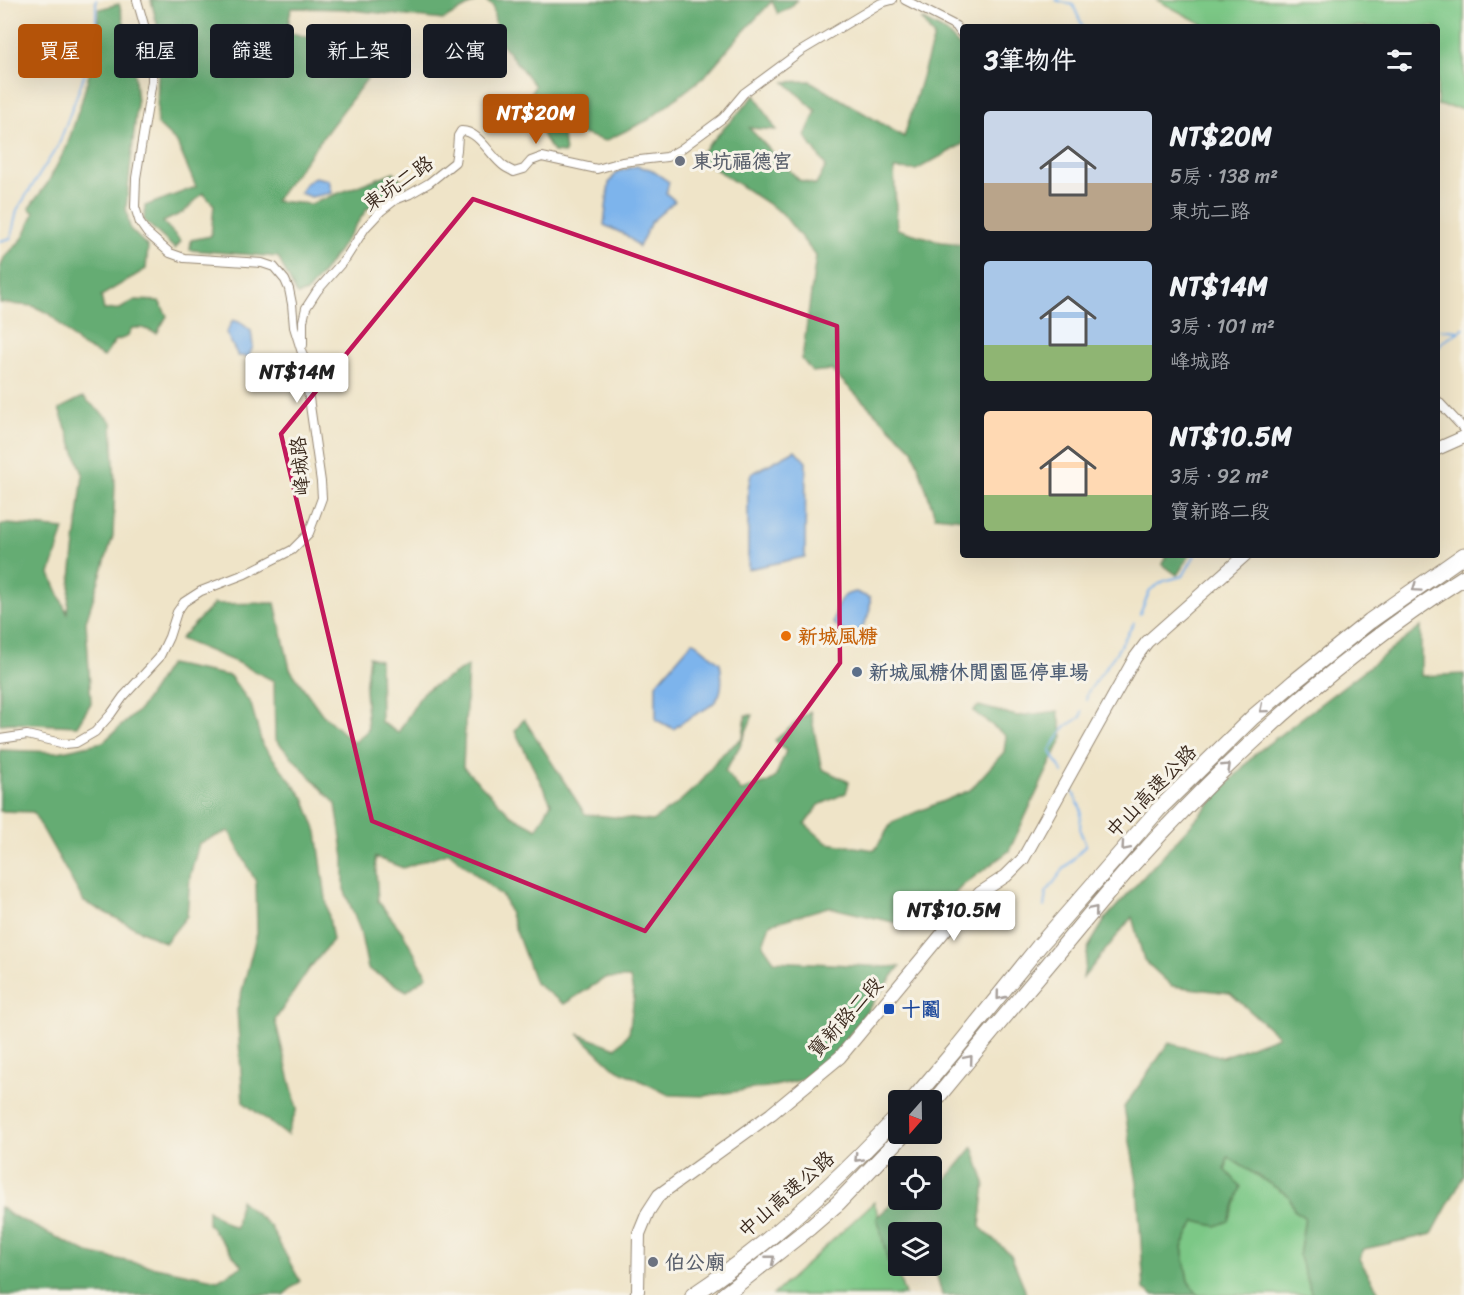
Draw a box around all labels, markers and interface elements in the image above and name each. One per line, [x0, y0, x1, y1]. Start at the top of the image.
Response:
chip: 買屋 [18, 24, 102, 78]
chip: 租屋 [114, 24, 198, 78]
chip: 篩選 [210, 24, 294, 78]
chip: 新上架 [306, 24, 411, 78]
chip: 公寓 [423, 24, 507, 78]
text: 3筆物件 [984, 37, 1076, 83]
icon: filters [1383, 44, 1416, 77]
pin: NT$20M [487, 94, 585, 145]
text: NT$20M [497, 96, 575, 131]
text: NT$20M [1170, 113, 1272, 159]
icon: home [1032, 135, 1104, 207]
place label: 東坑福德宮 [692, 144, 792, 179]
street label: 東坑二路 [355, 146, 442, 221]
marker: 東坑福德宮 [673, 154, 687, 168]
text: 5房 · 138 m² [1170, 159, 1278, 194]
text: 東坑二路 [1170, 194, 1250, 229]
text: NT$14M [1170, 263, 1268, 309]
icon: home [1032, 285, 1104, 357]
text: 3房 · 101 m² [1170, 309, 1275, 344]
text: 峰城路 [1170, 344, 1230, 379]
pin: NT$14M [248, 353, 346, 404]
text: NT$14M [259, 355, 335, 390]
text: NT$10.5M [1170, 413, 1292, 459]
street label: 峰城路 [280, 434, 321, 497]
icon: home [1032, 435, 1104, 507]
text: 3房 · 92 m² [1170, 459, 1269, 494]
text: 寶新路二段 [1170, 494, 1270, 529]
one-way arrow [1411, 581, 1422, 592]
place label: 新城風糖 [798, 619, 878, 654]
marker: 新城風糖 [779, 629, 793, 643]
place label: 新城風糖休閒園區停車場 [869, 655, 1089, 690]
marker: 新城風糖休閒園區停車場 [850, 665, 864, 679]
one-way arrow [1259, 702, 1270, 713]
street label: 中山高速公路 [1097, 735, 1206, 847]
one-way arrow [1220, 764, 1231, 775]
one-way arrow [1121, 840, 1132, 851]
pin: NT$10.5M [892, 891, 1016, 942]
text: NT$10.5M [907, 893, 1001, 928]
one-way arrow [1087, 906, 1098, 917]
street label: 寶新路二段 [799, 968, 892, 1066]
one-way arrow [996, 989, 1007, 1000]
place label: 十鬮 [901, 992, 941, 1027]
marker: 十鬮 [882, 1002, 896, 1016]
one-way arrow [962, 1055, 973, 1066]
north arrow [888, 1090, 942, 1144]
map controls [888, 1090, 942, 1276]
street label: 中山高速公路 [730, 1141, 844, 1247]
one-way arrow [854, 1151, 865, 1162]
button: locate [888, 1156, 942, 1210]
button: layers [888, 1222, 942, 1276]
place label: 伯公廟 [665, 1245, 725, 1280]
marker: 伯公廟 [646, 1255, 660, 1269]
one-way arrow [764, 1256, 775, 1267]

